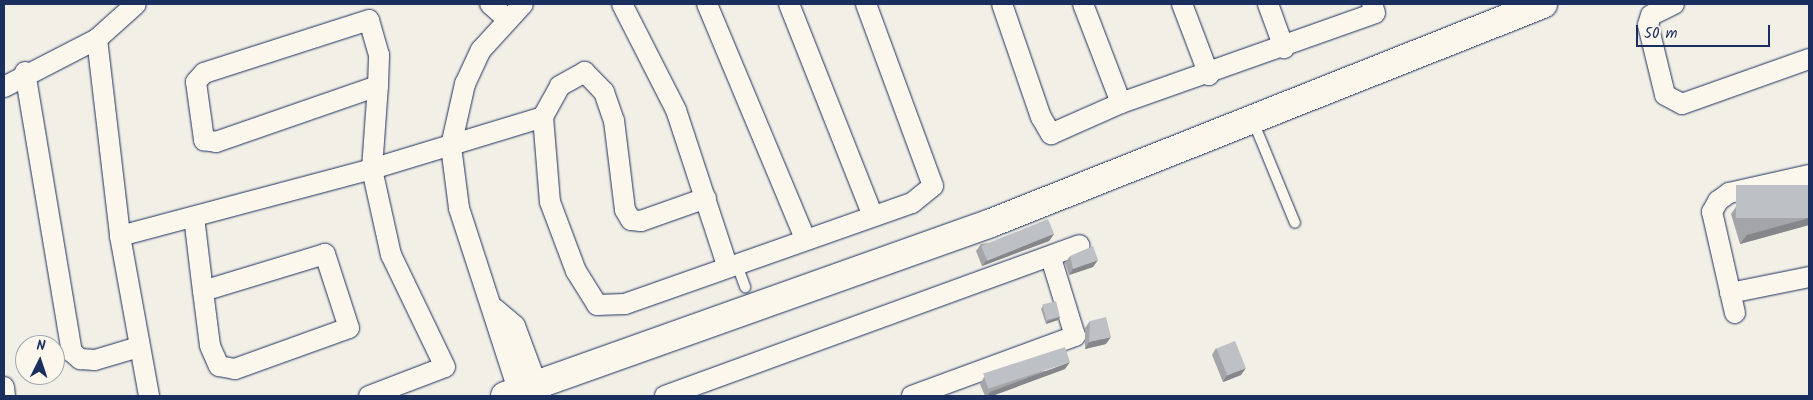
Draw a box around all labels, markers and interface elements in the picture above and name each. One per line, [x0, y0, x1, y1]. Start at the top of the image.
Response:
scale bar [1638, 15, 1772, 47]
text: 50 m [1644, 22, 1678, 46]
north arrow [15, 335, 65, 385]
text: N [36, 335, 46, 357]

